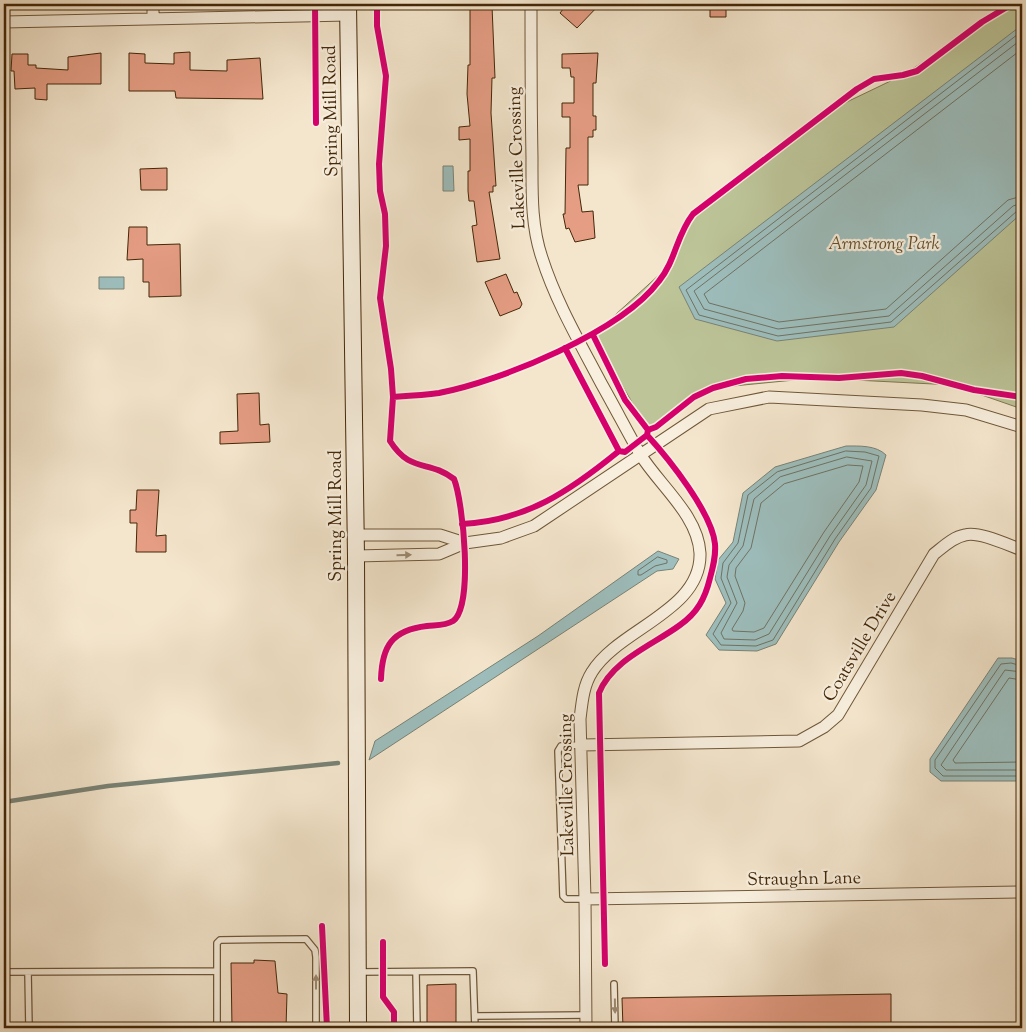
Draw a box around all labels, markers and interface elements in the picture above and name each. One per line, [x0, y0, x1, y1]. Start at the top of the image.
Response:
street label: Spring Mill Road [318, 45, 346, 177]
street label: Lakeville Crossing [503, 86, 533, 230]
park label: Armstrong Park [828, 232, 940, 258]
street label: Spring Mill Road [324, 450, 350, 582]
one-way arrow [397, 551, 413, 559]
street label: Coatsville Drive [817, 587, 904, 707]
street label: Lakeville Crossing [554, 713, 582, 857]
street label: Straughn Lane [747, 866, 861, 894]
one-way arrow [312, 974, 320, 990]
one-way arrow [611, 998, 619, 1014]

